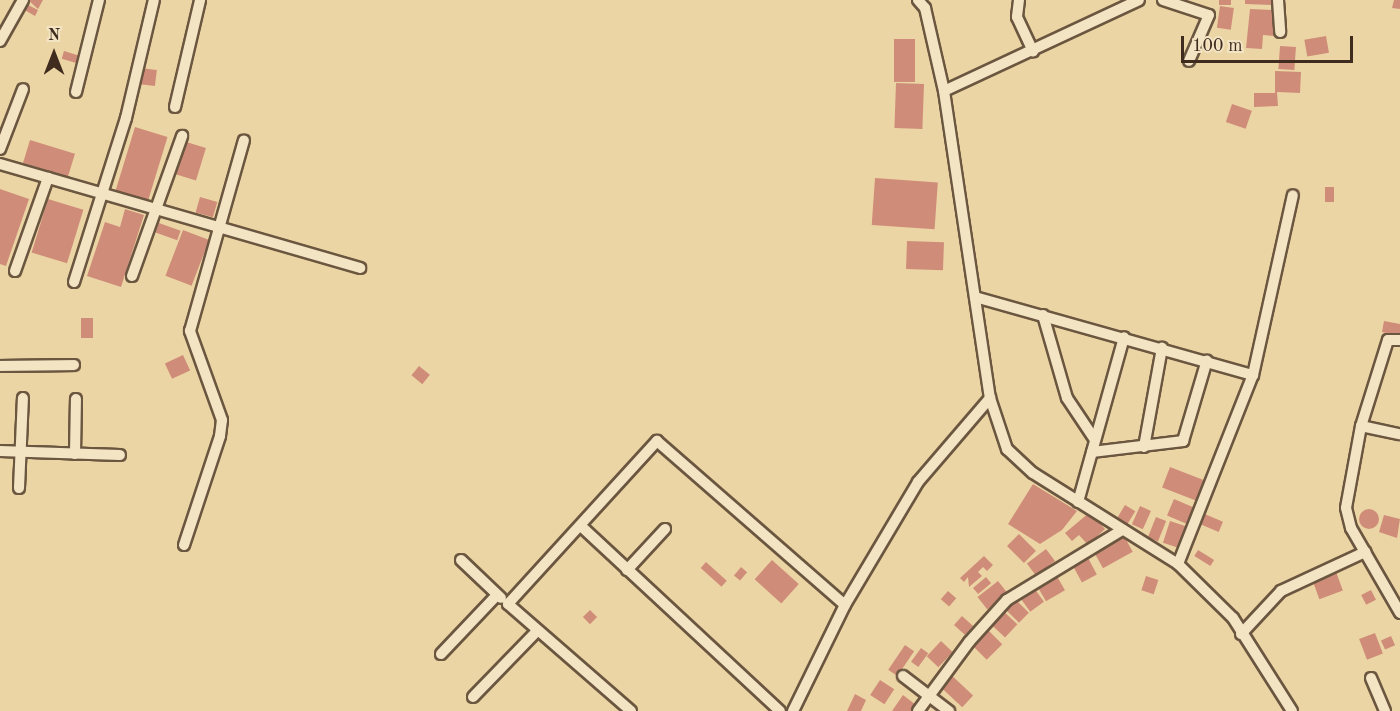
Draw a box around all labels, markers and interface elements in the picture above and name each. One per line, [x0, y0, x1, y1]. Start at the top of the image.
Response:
north arrow [24, 24, 84, 84]
scale bar [1184, 24, 1356, 62]
text: N [48, 28, 60, 44]
text: 100 m [1192, 37, 1243, 55]

